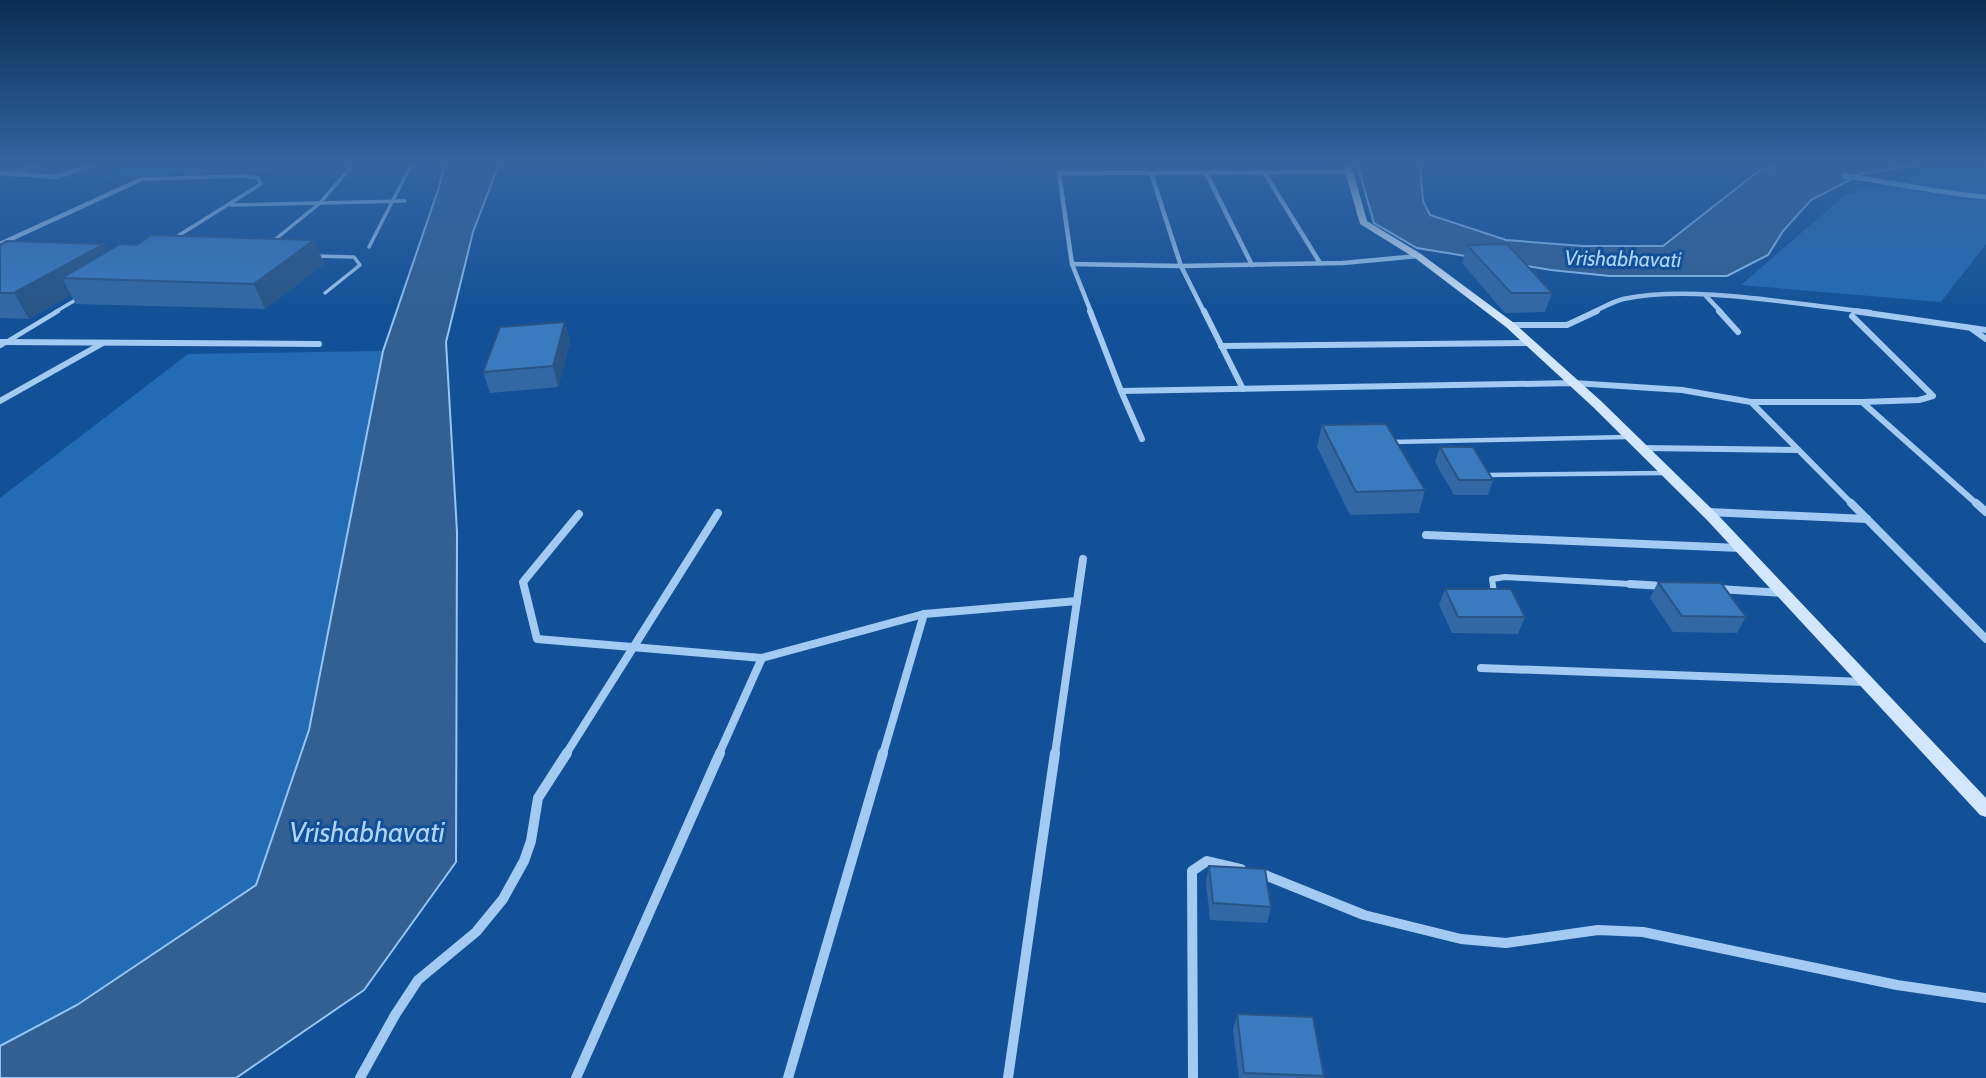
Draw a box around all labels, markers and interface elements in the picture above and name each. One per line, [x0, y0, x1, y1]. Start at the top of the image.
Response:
water label: Vrishabhavati [1564, 245, 1682, 272]
water label: Vrishabhavati [289, 815, 446, 849]

